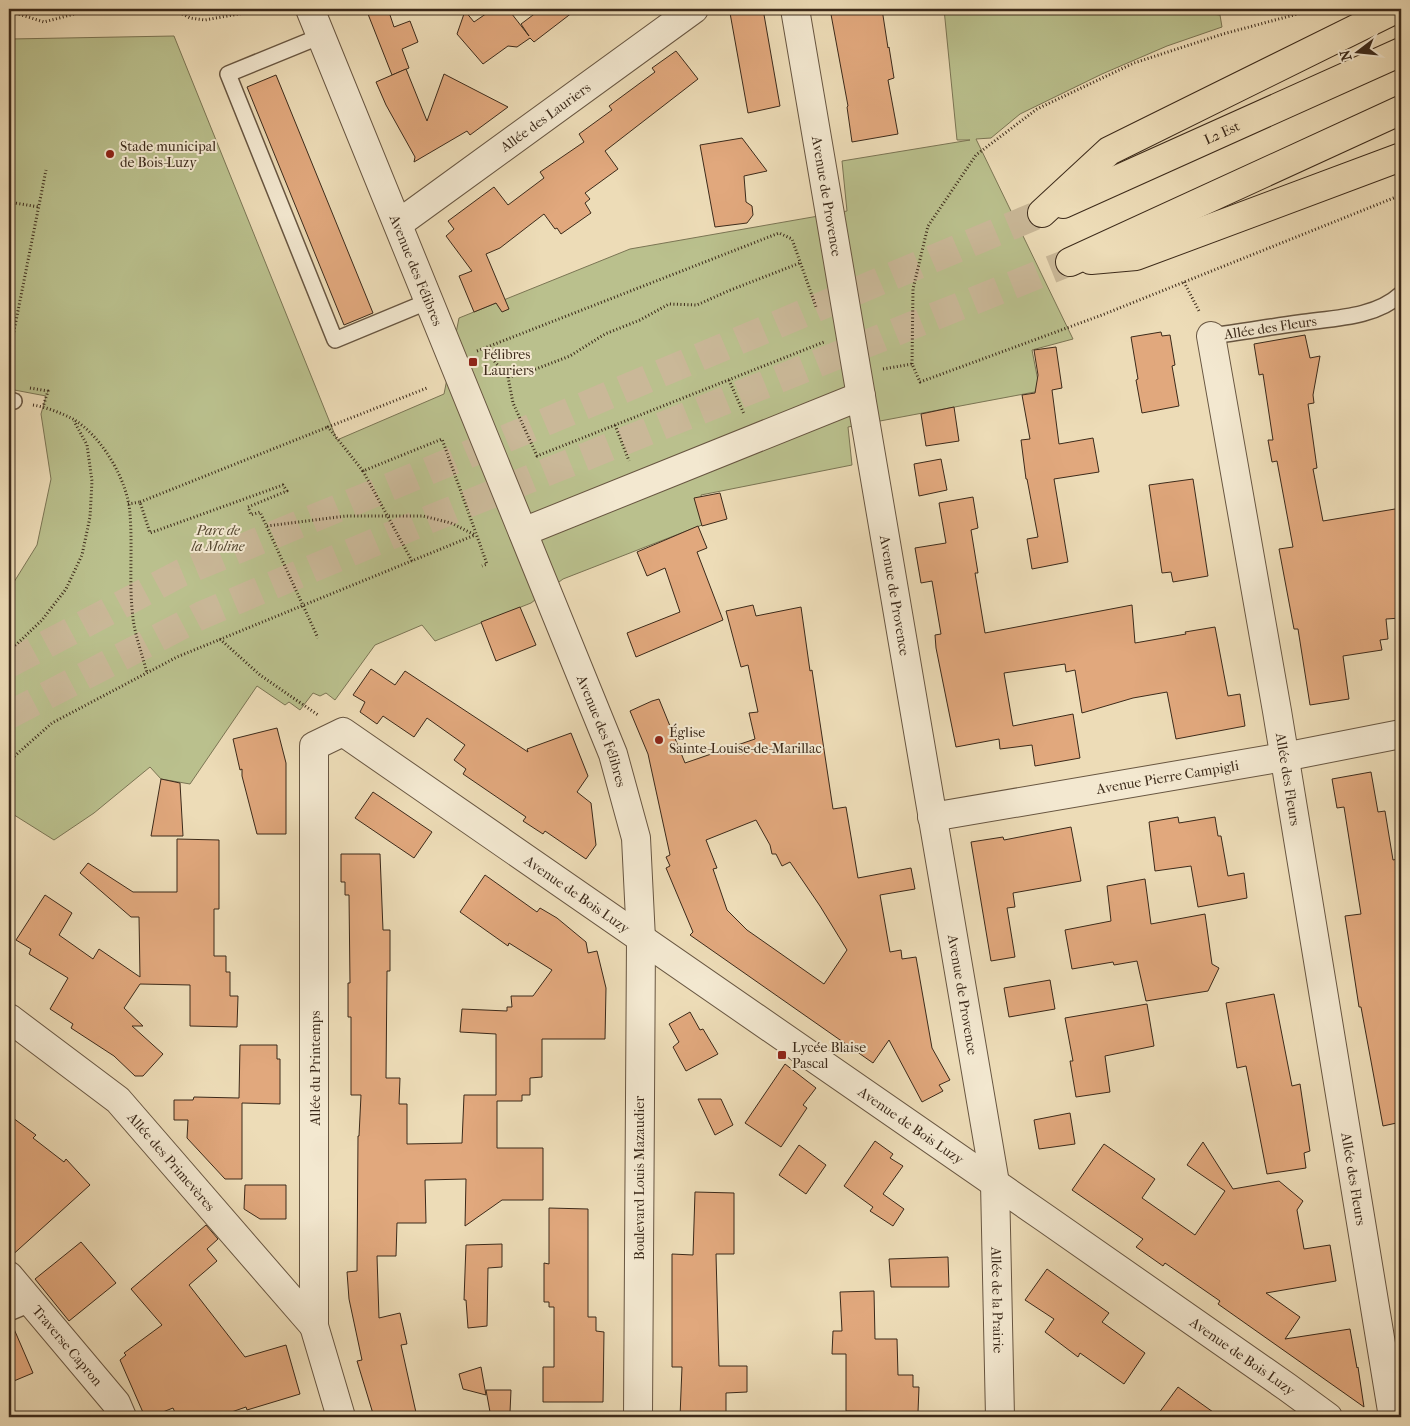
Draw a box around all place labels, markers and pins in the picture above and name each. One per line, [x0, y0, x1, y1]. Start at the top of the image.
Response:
place label: Stade municipal de Bois-Luzy [120, 138, 216, 171]
marker: Stade municipal de Bois-Luzy [104, 148, 116, 160]
place label: Félibres Lauriers [483, 346, 534, 379]
marker: Félibres Lauriers [467, 356, 479, 368]
place label: Église Sainte-Louise-de-Marillac [669, 723, 822, 757]
marker: Église Sainte-Louise-de-Marillac [653, 734, 665, 746]
place label: Lycée Blaise Pascal [792, 1039, 866, 1072]
marker: Lycée Blaise Pascal [776, 1049, 788, 1061]

